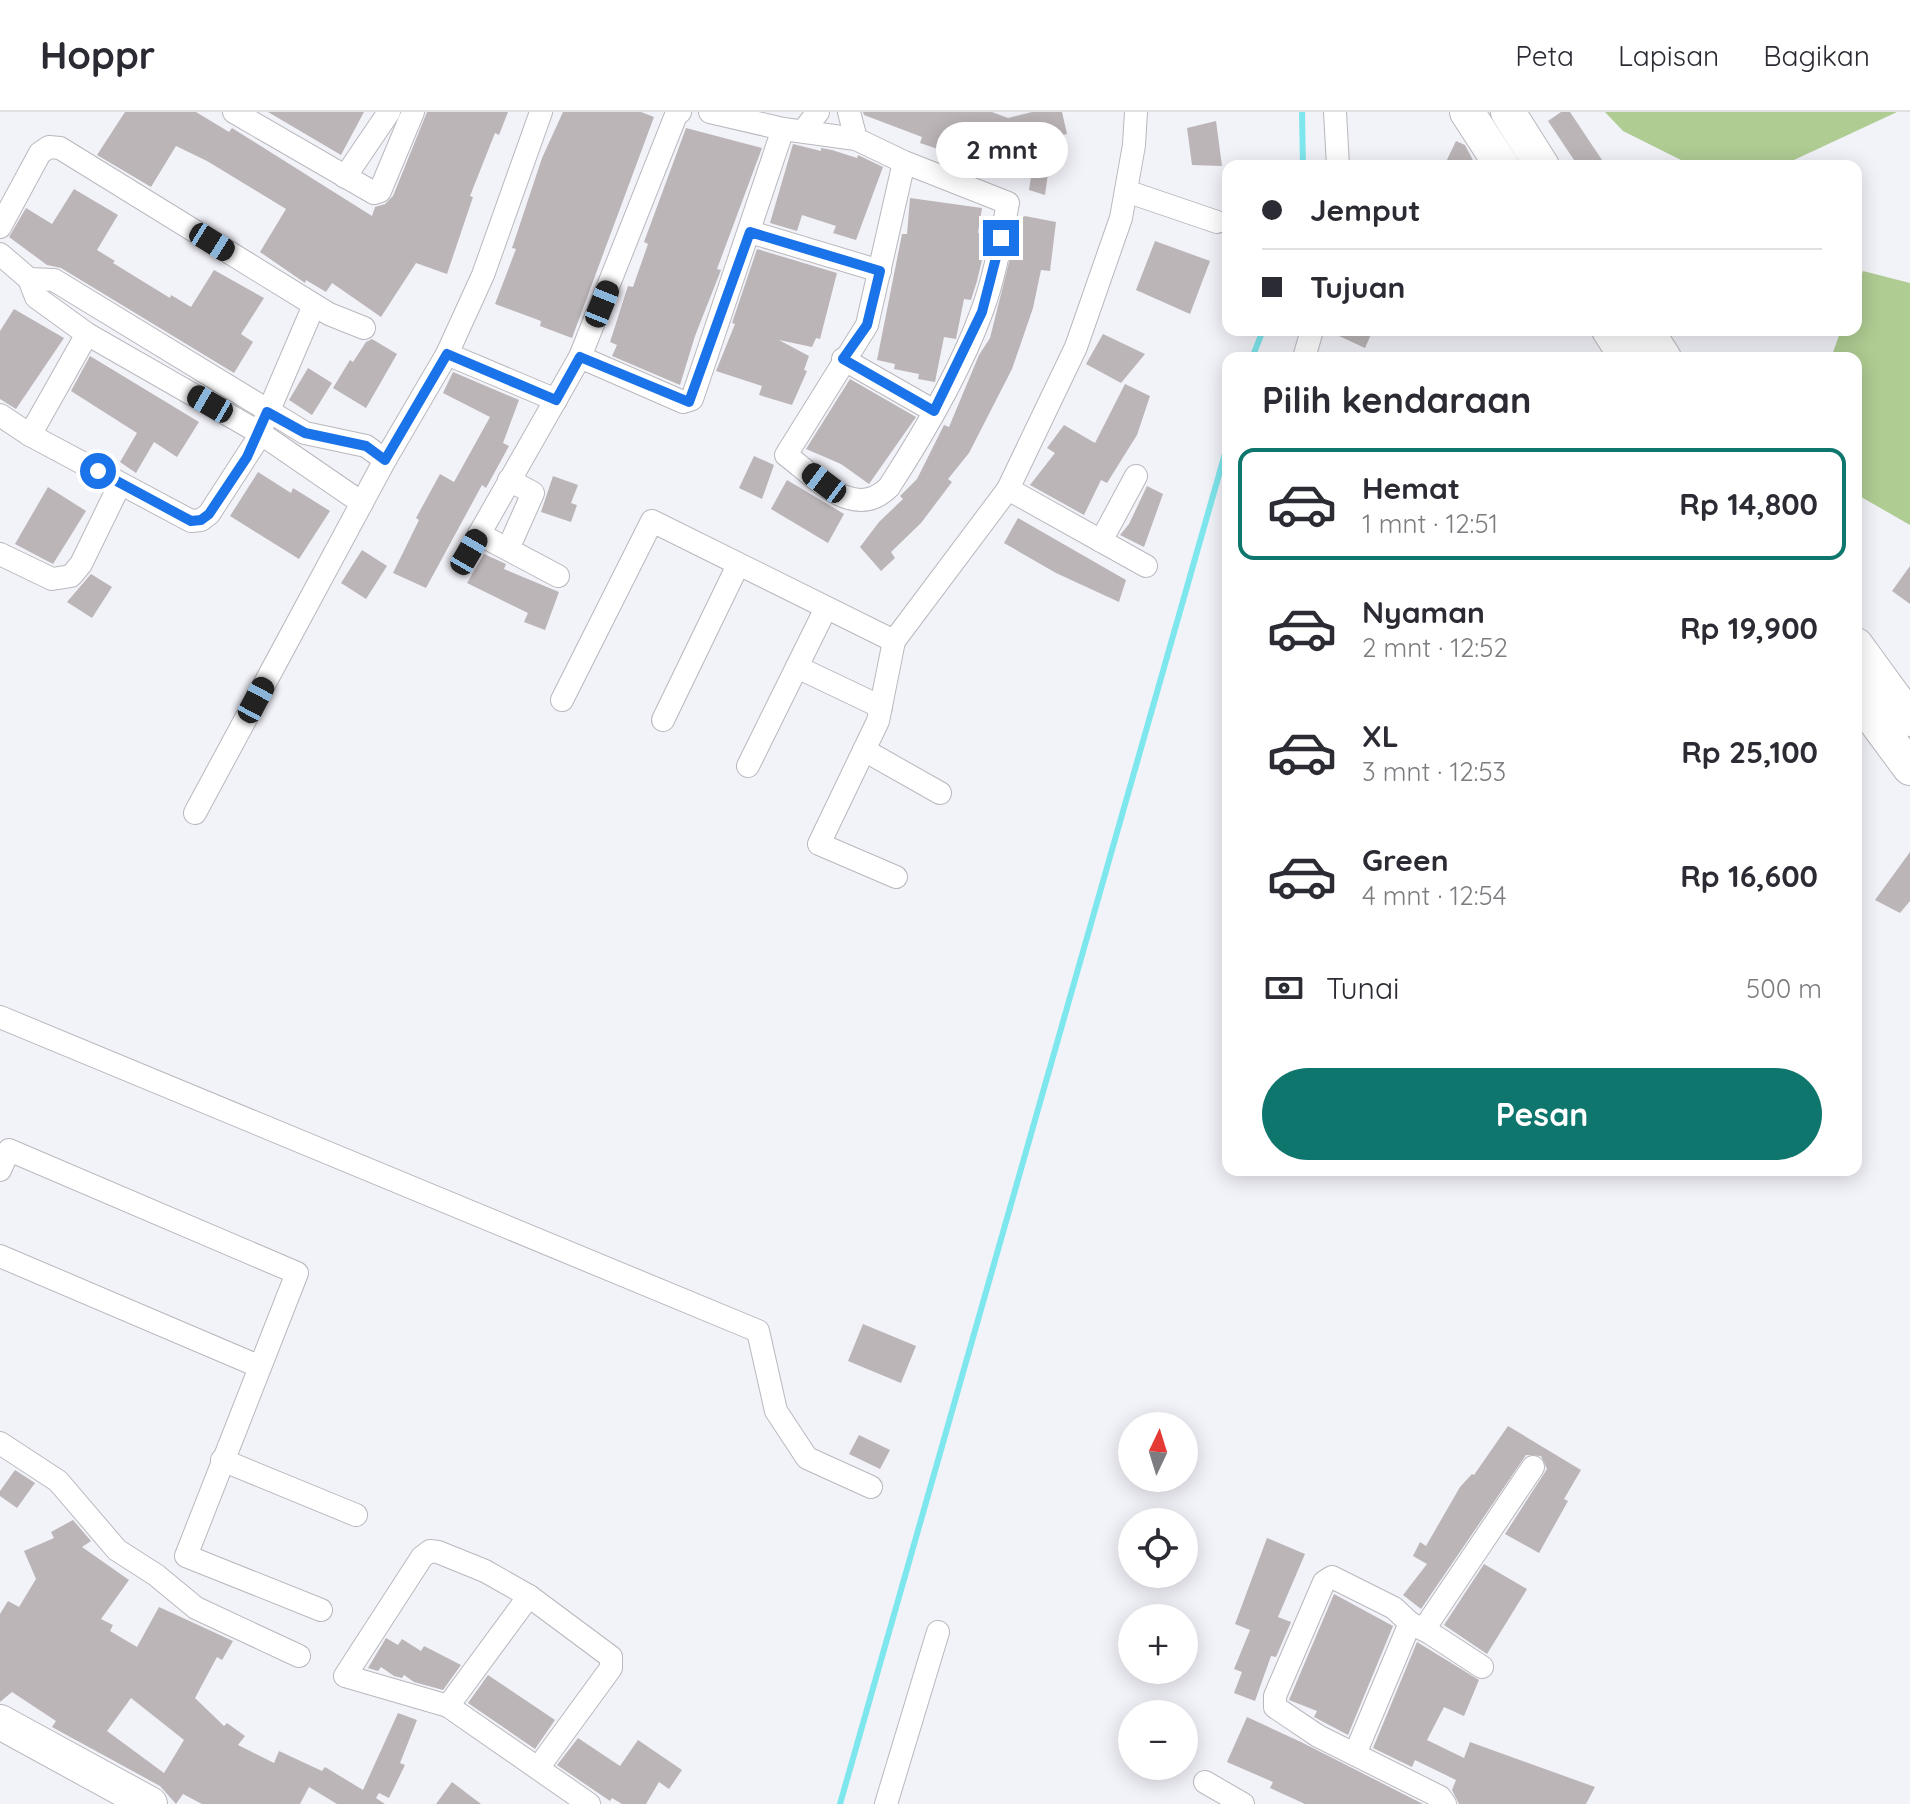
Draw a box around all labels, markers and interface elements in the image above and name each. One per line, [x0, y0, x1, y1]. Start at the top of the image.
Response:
text: Hoppr [40, 31, 155, 79]
text: Peta [1515, 38, 1574, 73]
text: Lapisan [1618, 38, 1719, 73]
text: Bagikan [1763, 38, 1870, 73]
callout: 2 mnt [935, 122, 1067, 178]
text: 2 mnt [966, 133, 1038, 166]
text: Jemput [1310, 191, 1421, 229]
car [185, 219, 239, 265]
route end [983, 220, 1019, 256]
text: Tujuan [1310, 268, 1405, 306]
car [582, 277, 622, 331]
text: Pilih kendaraan [1262, 377, 1531, 422]
car [183, 382, 237, 426]
route start [80, 453, 116, 489]
car [798, 459, 850, 507]
icon: car [1266, 468, 1338, 540]
text: Hemat [1362, 469, 1460, 507]
text: Rp 14,800 [1679, 485, 1818, 523]
text: 1 mnt · 12:51 [1362, 507, 1498, 540]
car [447, 525, 491, 579]
icon: car [1266, 592, 1338, 664]
text: Nyaman [1362, 593, 1485, 631]
text: Rp 19,900 [1680, 609, 1818, 647]
text: 2 mnt · 12:52 [1362, 631, 1508, 664]
car [234, 673, 278, 727]
icon: car [1266, 716, 1338, 788]
text: XL [1362, 717, 1399, 755]
text: Rp 25,100 [1681, 733, 1818, 771]
text: 3 mnt · 12:53 [1362, 755, 1506, 788]
icon: car [1266, 840, 1338, 912]
text: Green [1362, 841, 1449, 879]
text: Rp 16,600 [1680, 857, 1818, 895]
text: 4 mnt · 12:54 [1362, 879, 1506, 912]
icon: cash [1262, 966, 1306, 1010]
text: Tunai [1326, 969, 1400, 1007]
text: 500 m [1746, 972, 1822, 1005]
button: Pesan [1262, 1068, 1822, 1160]
north arrow [1118, 1412, 1198, 1492]
map controls [1118, 1412, 1198, 1780]
button: locate [1118, 1508, 1198, 1588]
button: + [1118, 1604, 1198, 1684]
button: − [1118, 1700, 1198, 1780]

